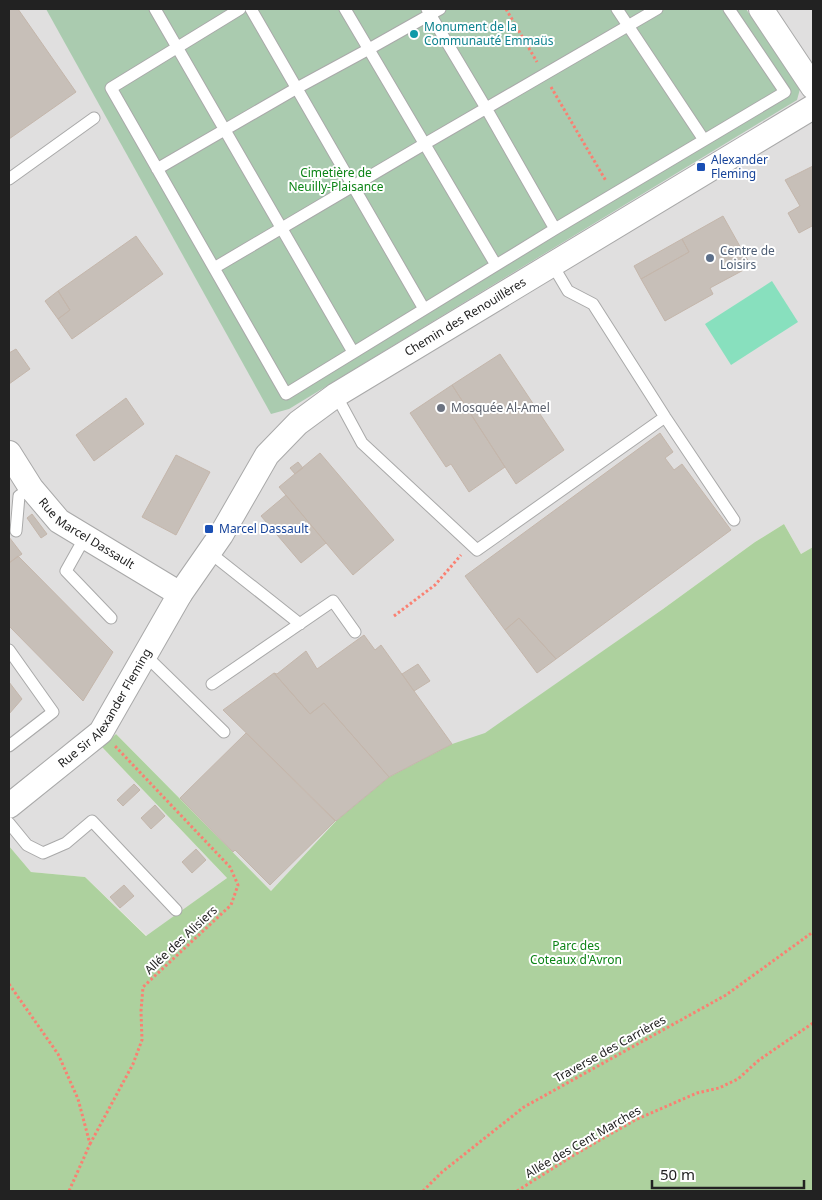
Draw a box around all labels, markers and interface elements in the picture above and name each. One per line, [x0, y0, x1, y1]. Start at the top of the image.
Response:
place label: Monument de la Communauté Emmaüs [424, 18, 554, 49]
marker: Monument de la Communauté Emmaüs [408, 28, 420, 40]
place label: Alexander Fleming [711, 151, 768, 182]
marker: Alexander Fleming [695, 161, 707, 173]
park label: Cimetière de Neuilly-Plaisance [288, 164, 384, 195]
place label: Centre de Loisirs [720, 242, 775, 273]
marker: Centre de Loisirs [704, 252, 716, 264]
street label: Chemin des Renouillères [401, 273, 529, 360]
place label: Mosquée Al-Amel [451, 399, 550, 416]
marker: Mosquée Al-Amel [435, 402, 447, 414]
street label: Rue Marcel Dassault [35, 494, 138, 573]
place label: Marcel Dassault [219, 520, 309, 537]
marker: Marcel Dassault [203, 523, 215, 535]
street label: Rue Sir Alexander Fleming [54, 645, 155, 771]
street label: Allée des Alisiers [141, 901, 221, 978]
park label: Parc des Coteaux d'Avron [530, 937, 622, 968]
street label: Traverse des Carrières [551, 1011, 669, 1086]
street label: Allée des Cent Marches [522, 1101, 644, 1182]
scale bar [652, 1158, 804, 1190]
text: 50 m [660, 1164, 695, 1184]

